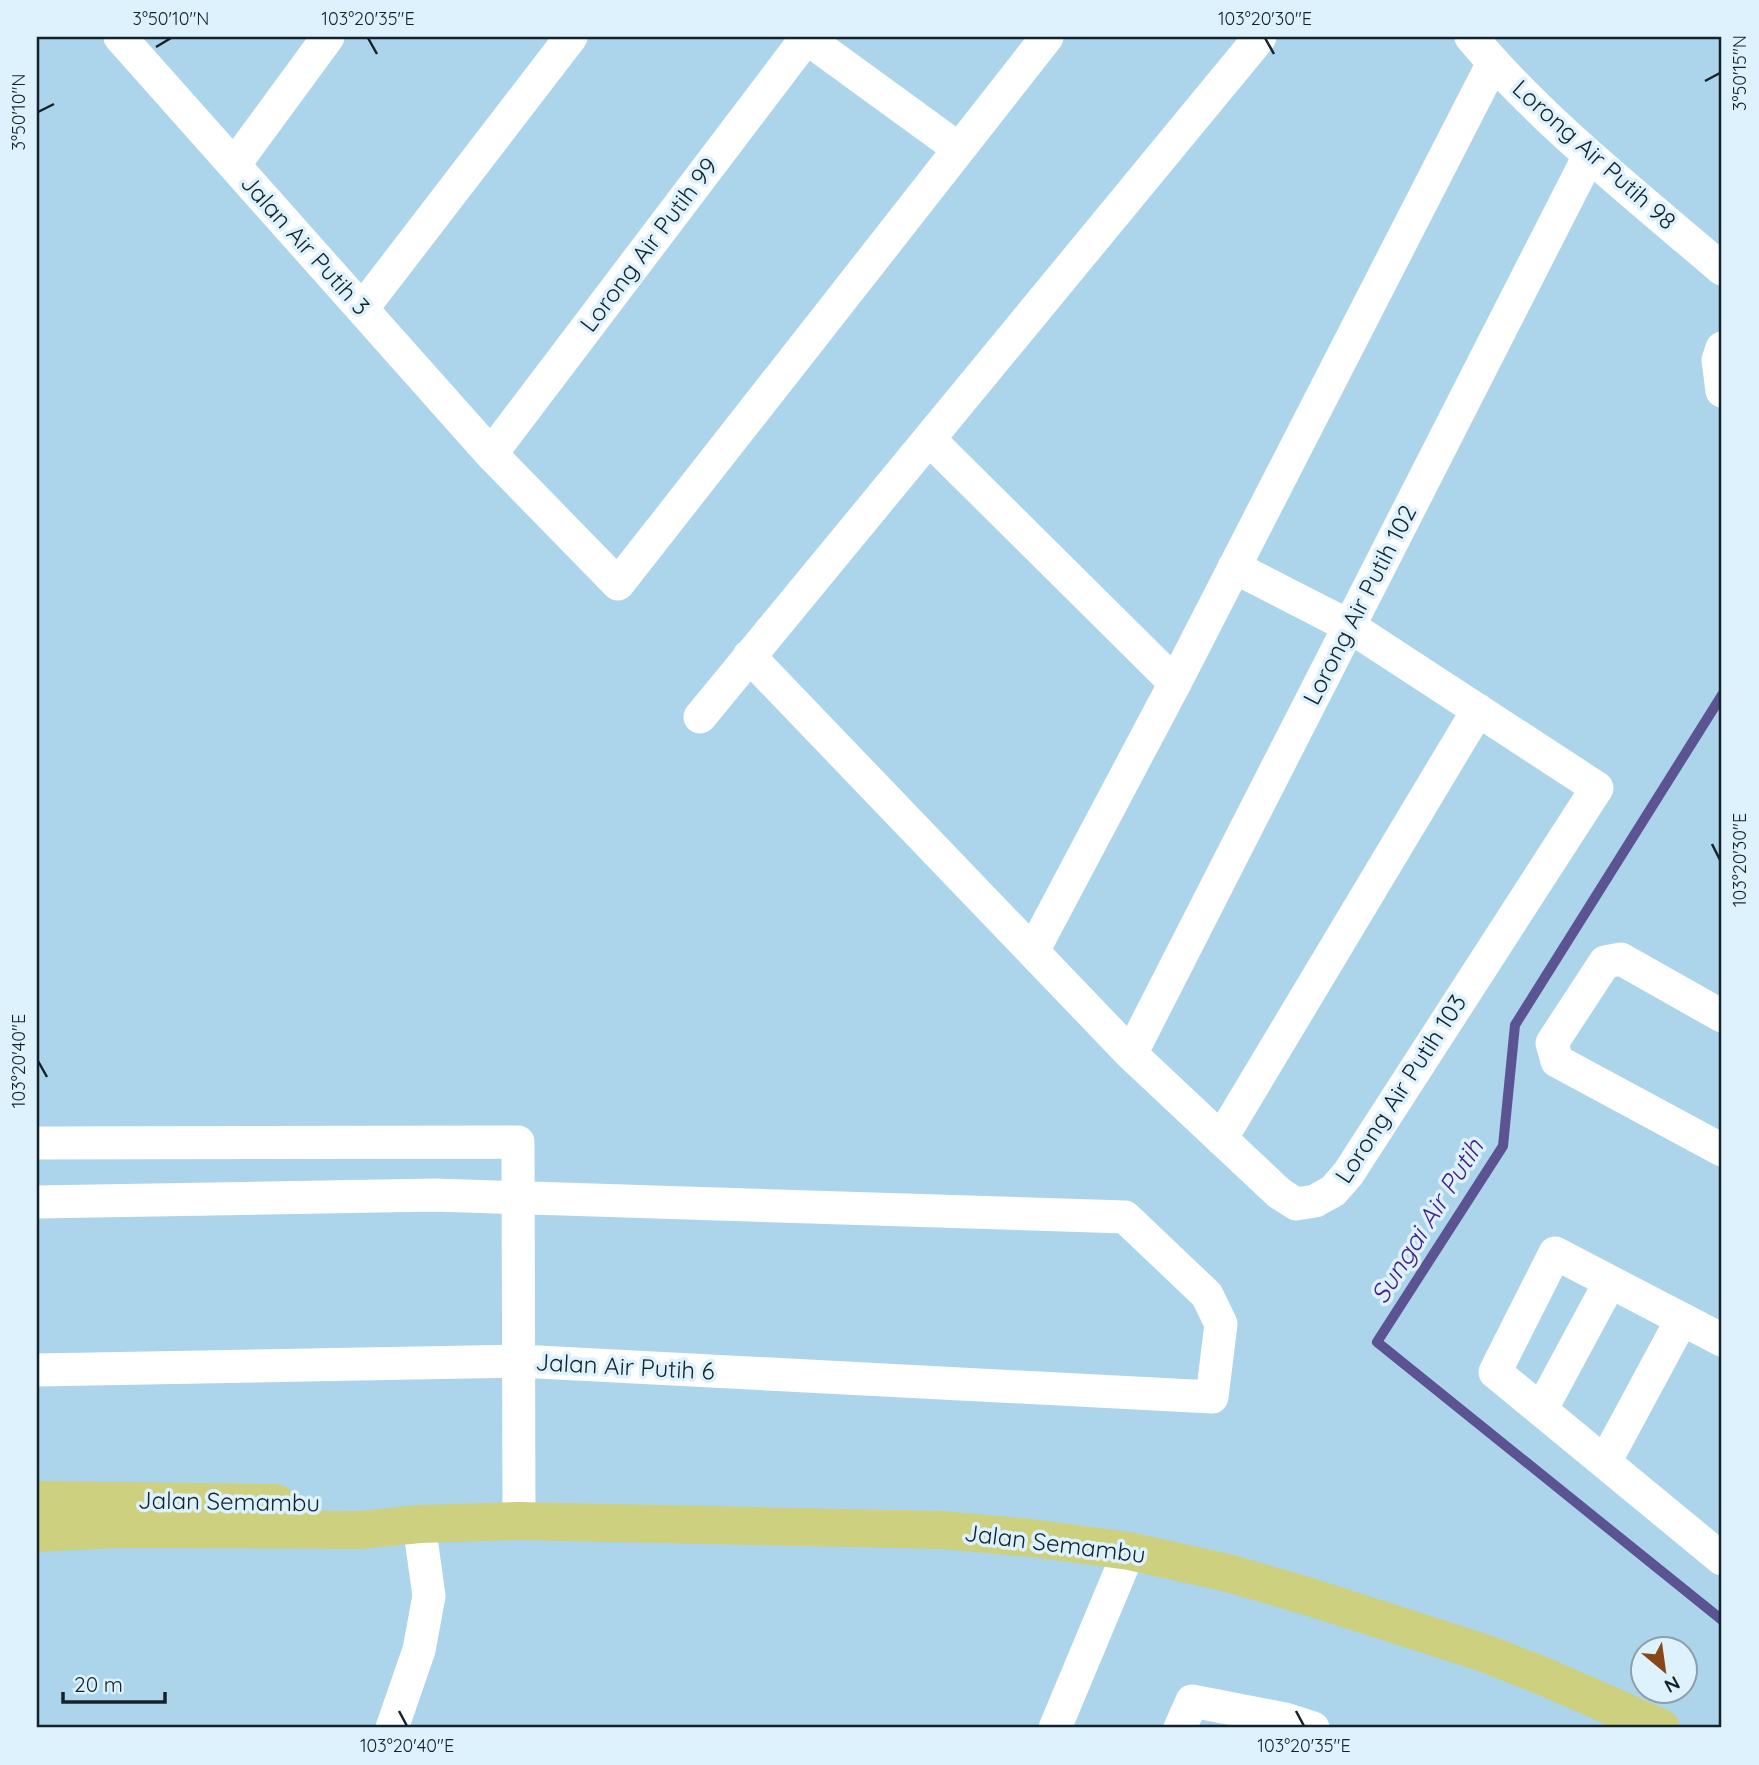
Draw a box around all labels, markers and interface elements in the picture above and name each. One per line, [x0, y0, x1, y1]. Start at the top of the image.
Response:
text: 3°50'10"N [133, 7, 209, 30]
text: 103°20'35"E [321, 7, 415, 30]
text: 103°20'30"E [1218, 7, 1312, 30]
text: 3°50'15"N [1728, 35, 1751, 111]
street label: Lorong Air Putih 98 [1507, 73, 1683, 236]
text: 3°50'10"N [7, 74, 30, 150]
street label: Lorong Air Putih 99 [573, 151, 723, 337]
street label: Jalan Air Putih 3 [235, 168, 377, 321]
street label: Lorong Air Putih 102 [1296, 500, 1422, 709]
text: 103°20'30"E [1728, 813, 1751, 907]
street label: Lorong Air Putih 103 [1328, 988, 1472, 1189]
text: 103°20'40"E [7, 1014, 30, 1108]
water label: Sungai Air Putih [1363, 1131, 1491, 1309]
street label: Jalan Air Putih 6 [535, 1346, 716, 1386]
street label: Jalan Semambu [138, 1484, 320, 1518]
street label: Jalan Semambu [963, 1517, 1147, 1569]
north arrow [1630, 1636, 1700, 1706]
scale bar [63, 1660, 164, 1704]
text: 20 m [74, 1671, 123, 1697]
text: N [1660, 1671, 1684, 1699]
text: 103°20'40"E [360, 1734, 454, 1757]
text: 103°20'35"E [1257, 1734, 1351, 1757]

